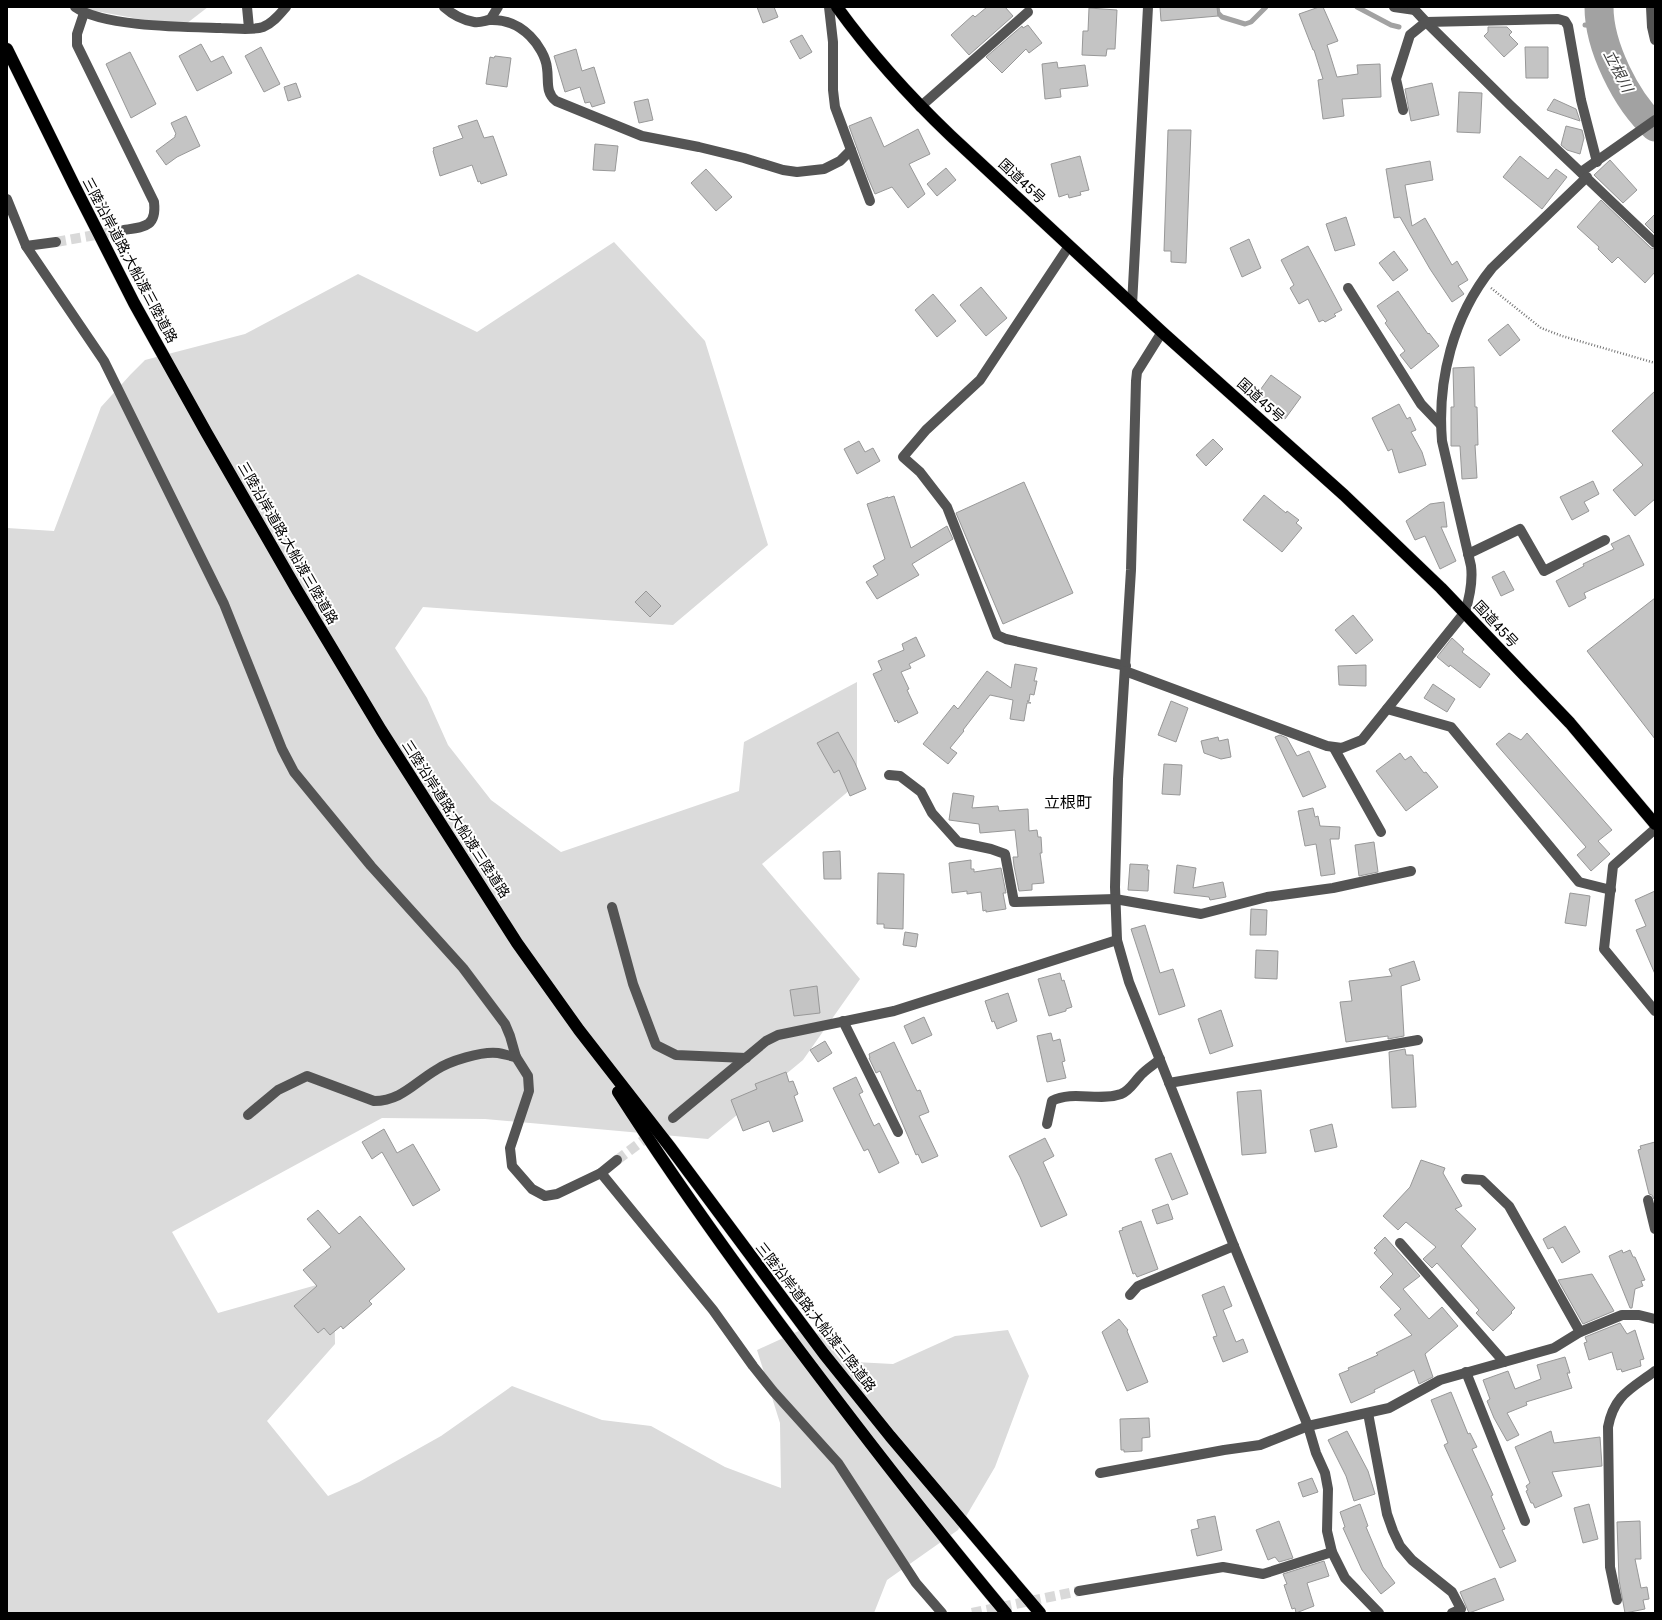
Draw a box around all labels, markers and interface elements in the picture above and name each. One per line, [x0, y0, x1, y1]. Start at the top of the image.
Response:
water label: 立根川 [1600, 47, 1637, 97]
street label: 国道45号 [995, 155, 1049, 207]
street label: 三陸沿岸道路;大船渡三陸道路 [80, 175, 180, 345]
street label: 国道45号 [1234, 375, 1288, 425]
street label: 三陸沿岸道路;大船渡三陸道路 [235, 459, 341, 627]
street label: 国道45号 [1470, 597, 1522, 651]
street label: 三陸沿岸道路;大船渡三陸道路 [399, 737, 513, 901]
district label: 立根町 [1044, 793, 1092, 812]
street label: 三陸沿岸道路;大船渡三陸道路 [753, 1239, 879, 1395]

